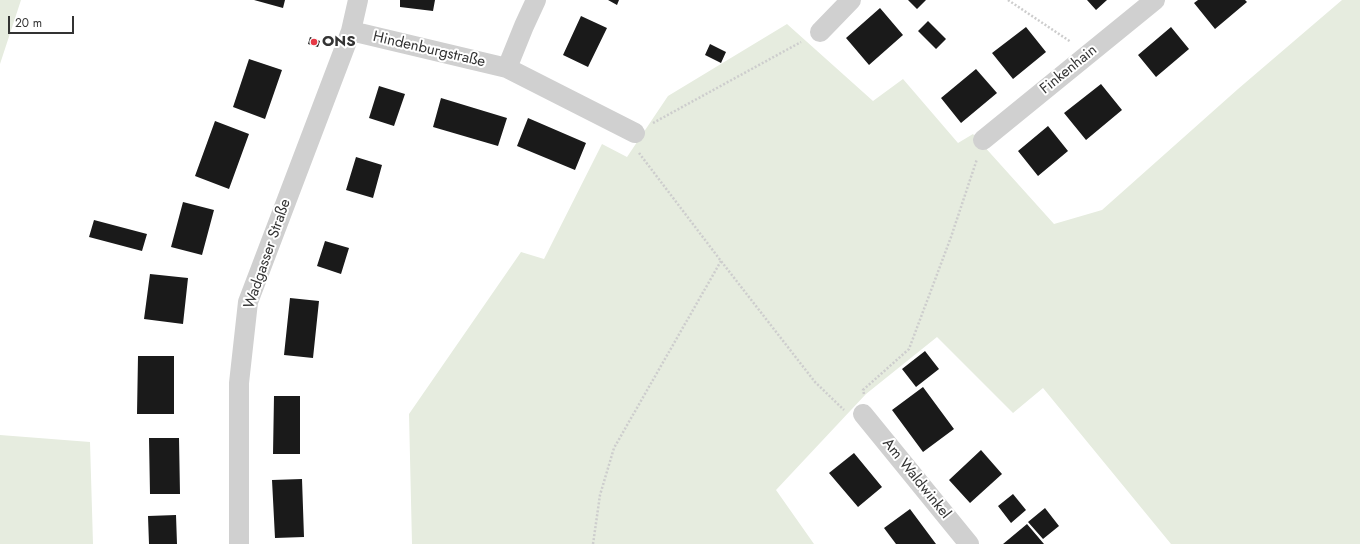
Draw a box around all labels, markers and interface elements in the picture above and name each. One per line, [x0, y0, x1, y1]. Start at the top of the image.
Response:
scale bar [10, 8, 76, 34]
text: 20 m [15, 14, 42, 32]
street label: Hindenburgstraße [371, 28, 487, 72]
place label: ONS [322, 33, 356, 51]
marker: ONS [309, 37, 319, 47]
street label: Finkenhain [1037, 42, 1101, 98]
street label: Wadgasser Straße [241, 197, 295, 311]
street label: Am Waldwinkel [878, 435, 954, 523]

